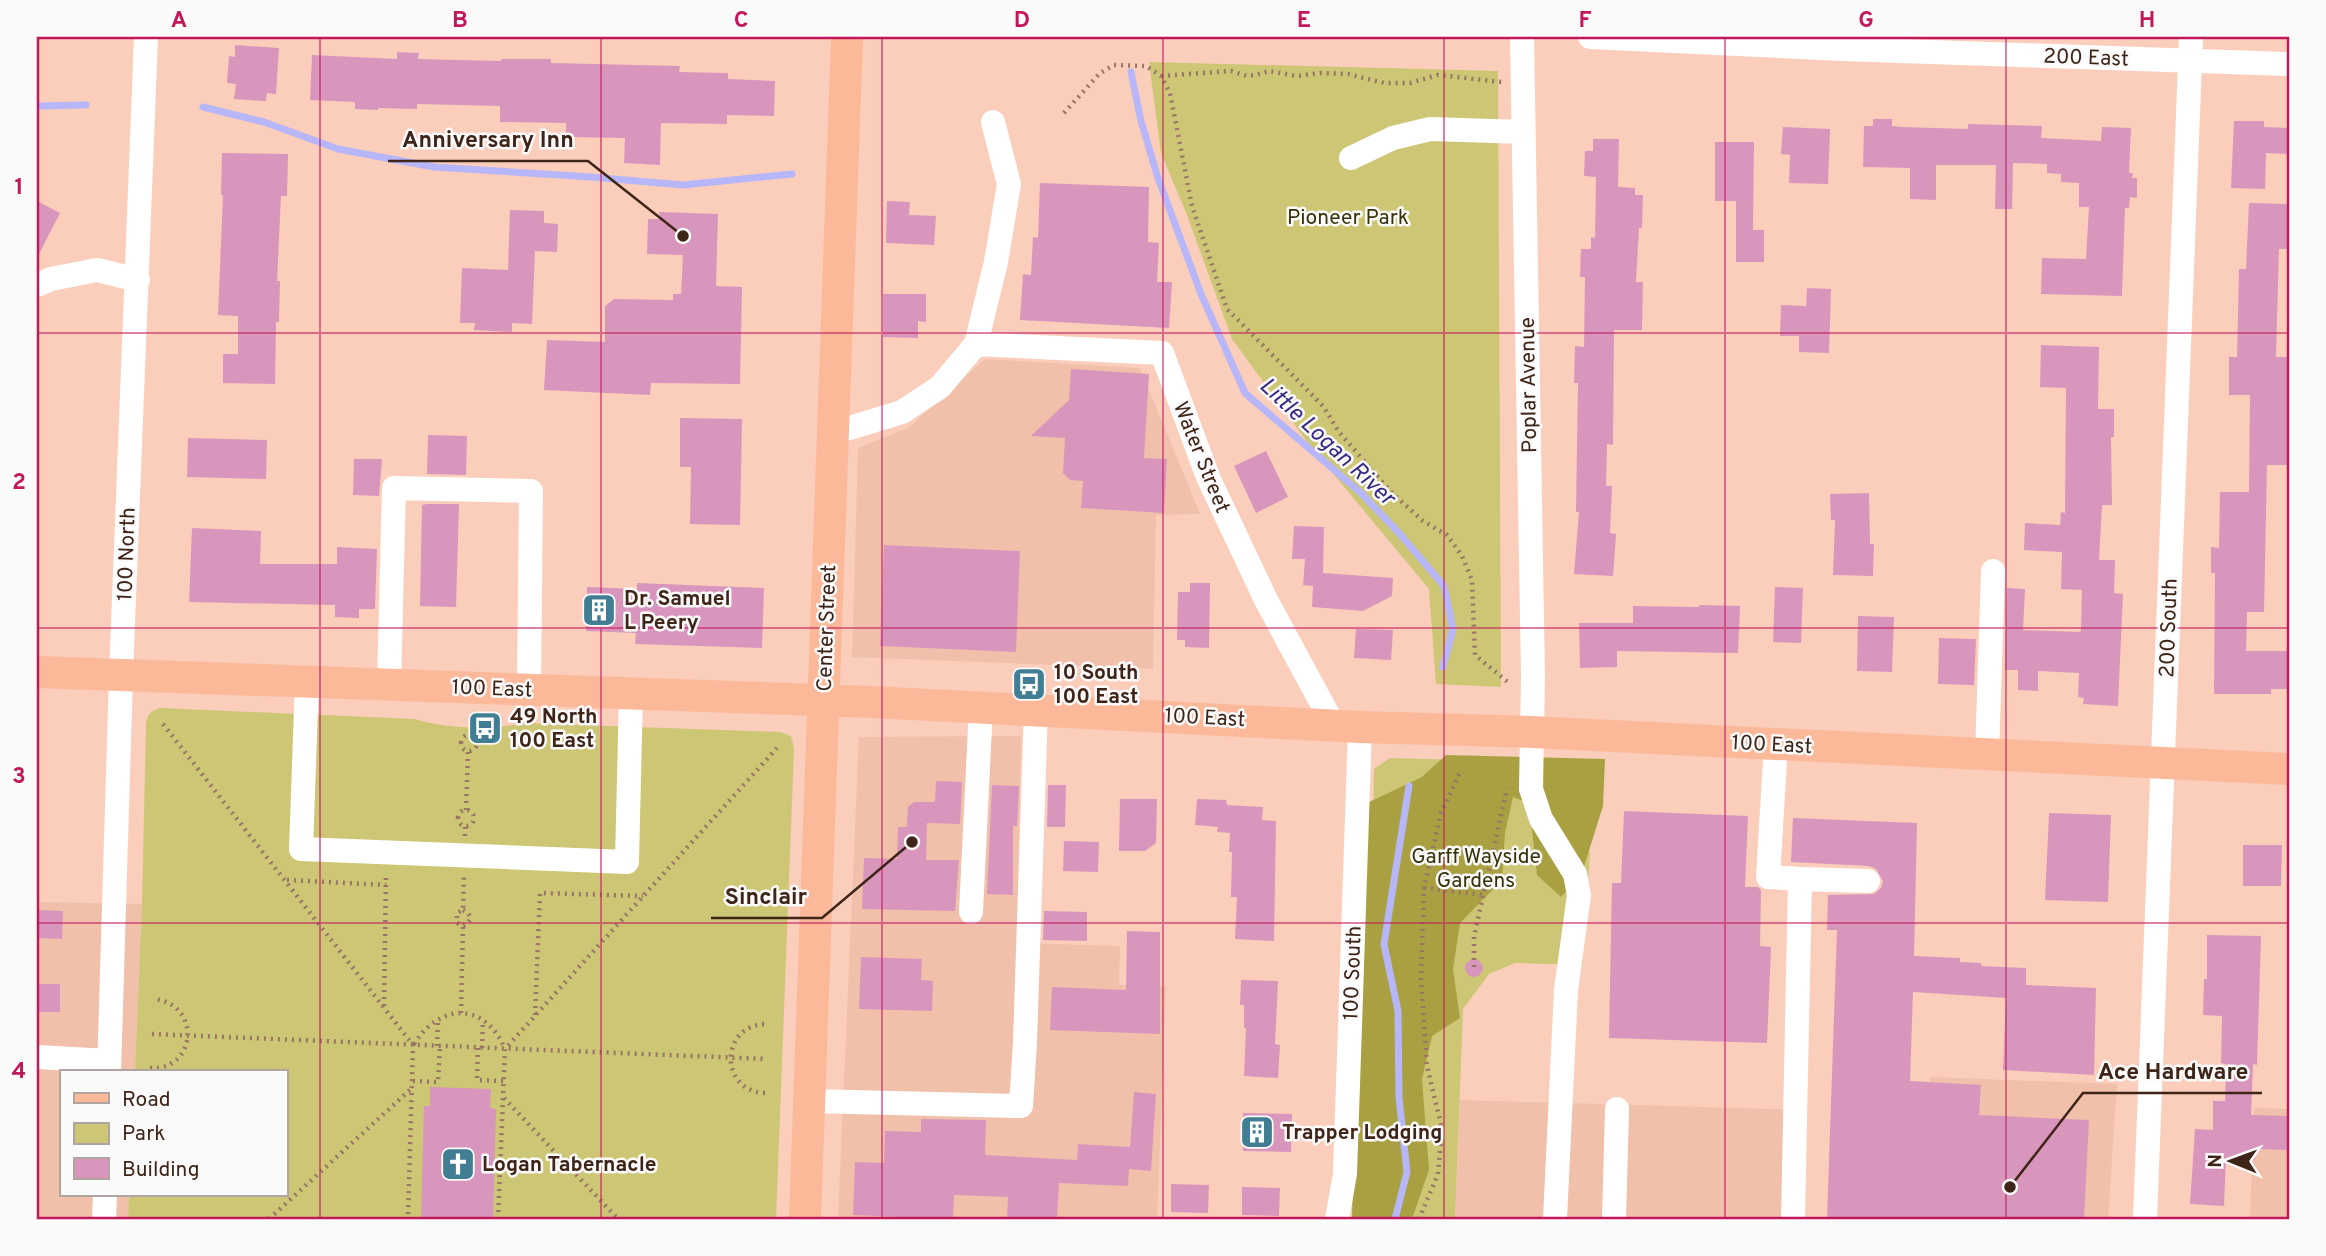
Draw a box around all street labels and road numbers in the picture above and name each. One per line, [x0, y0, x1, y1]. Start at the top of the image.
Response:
street label: 200 East [2043, 44, 2129, 73]
street label: Poplar Avenue [1515, 317, 1544, 453]
street label: Water Street [1166, 398, 1235, 517]
street label: 100 North [112, 507, 143, 601]
street label: Center Street [812, 564, 843, 692]
street label: 200 South [2154, 578, 2185, 678]
street label: 100 East [451, 675, 533, 704]
street label: 100 East [1164, 703, 1246, 734]
street label: 100 East [1731, 730, 1813, 761]
street label: 100 South [1338, 925, 1369, 1021]

